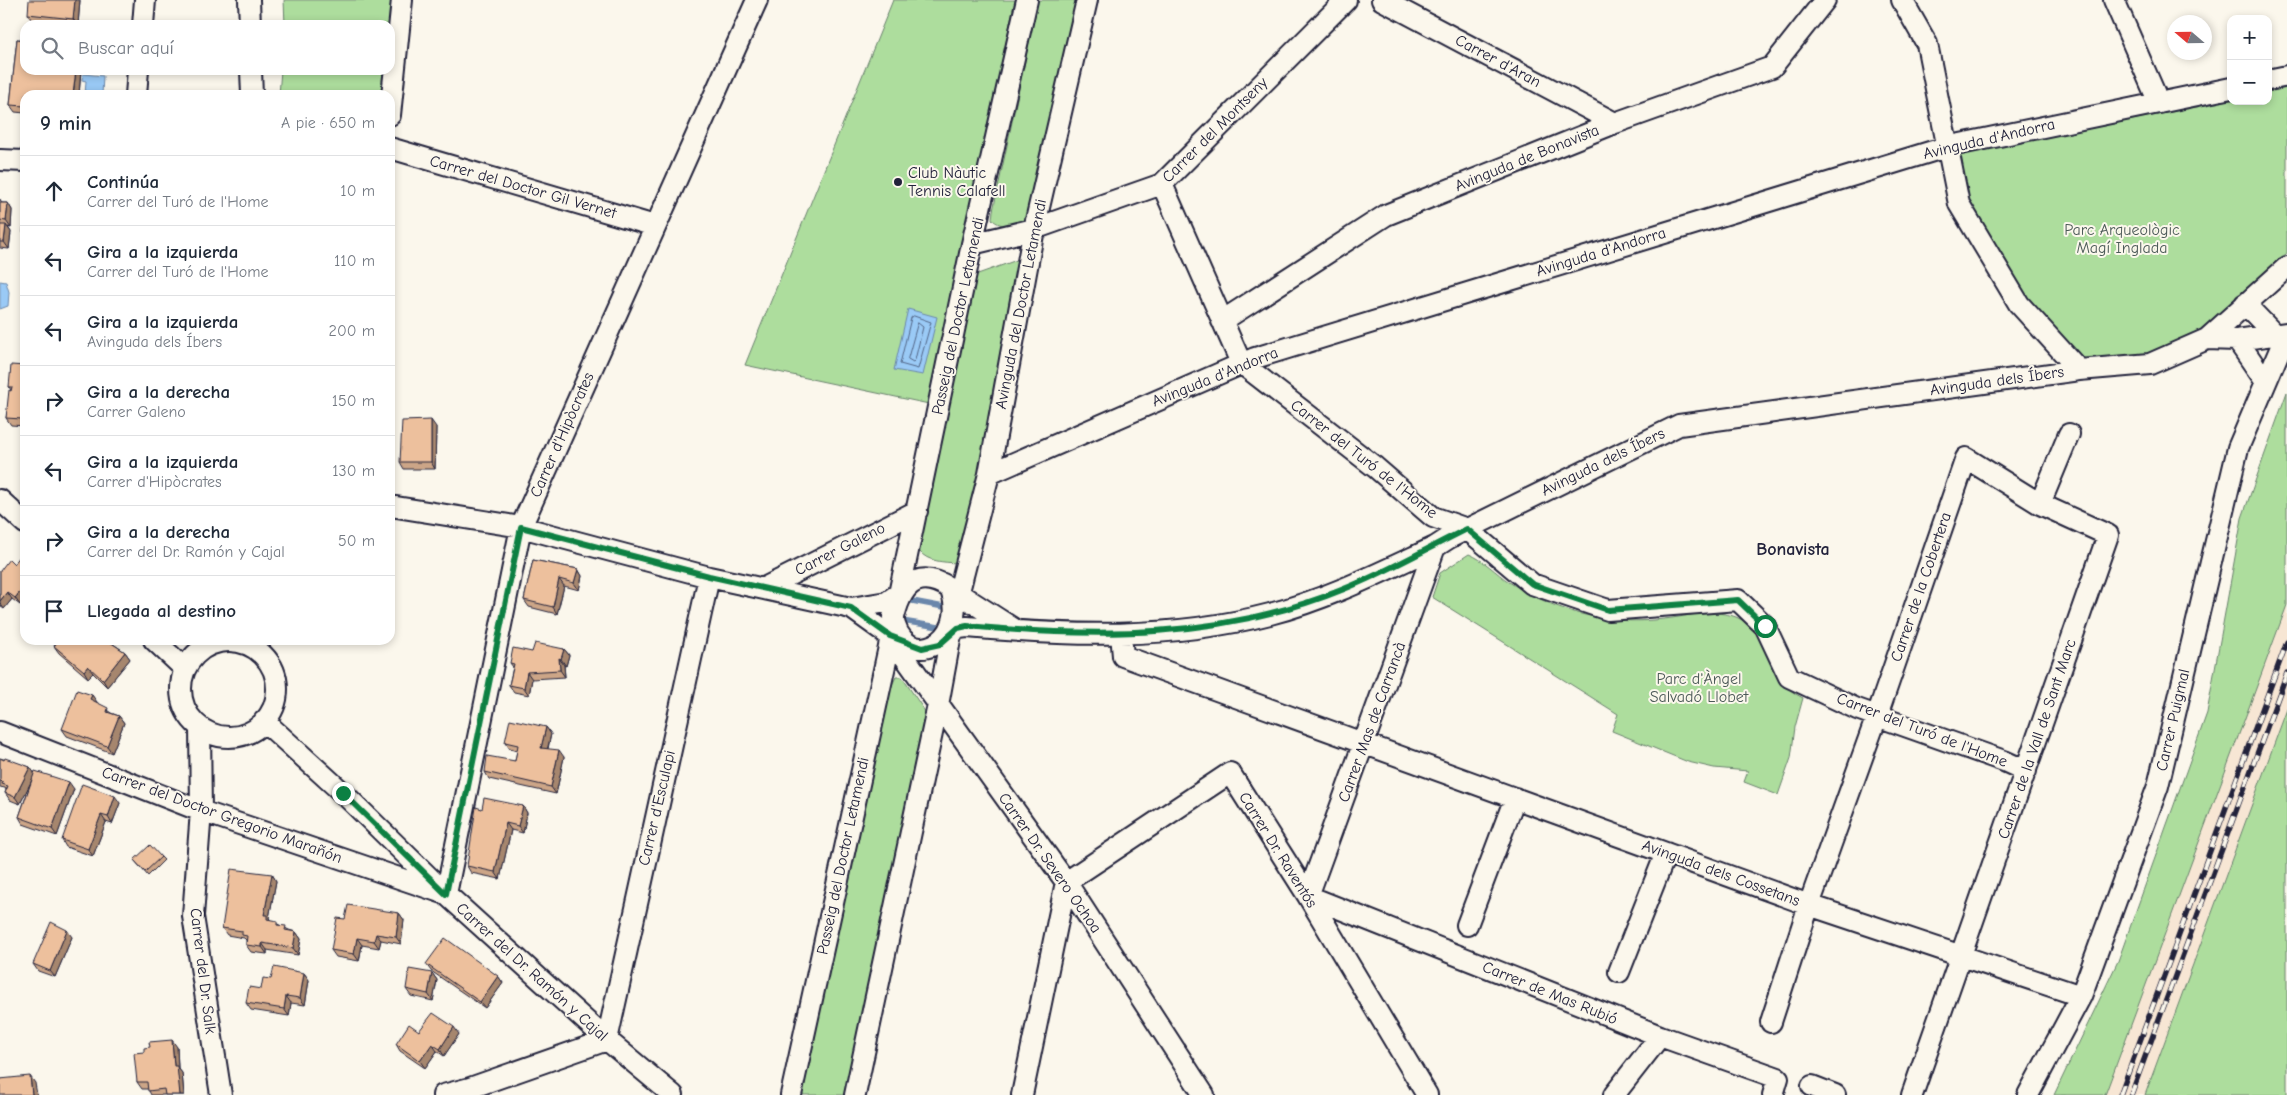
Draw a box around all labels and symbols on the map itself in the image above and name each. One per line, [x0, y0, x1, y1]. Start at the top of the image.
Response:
north arrow [2167, 15, 2212, 60]
street label: Carrer d'Aran [1452, 31, 1544, 91]
street label: Carrer del Montseny [1159, 73, 1272, 186]
street label: Avinguda d'Andorra [1921, 115, 2057, 163]
street label: Avinguda de Bonavista [1452, 121, 1602, 195]
street label: Carrer del Doctor Gil Vernet [428, 152, 619, 222]
place label: Club Nàutic Tennis Calafell [908, 164, 1005, 200]
marker: Club Nàutic Tennis Calafell [892, 176, 904, 188]
street label: Avinguda del Doctor Letamendi [992, 198, 1050, 410]
street label: Passeig del Doctor Letamendi [928, 216, 988, 416]
park label: Parc Arqueològic Magí Inglada [2064, 221, 2180, 257]
street label: Avinguda d'Andorra [1534, 224, 1668, 280]
street label: Avinguda d'Andorra [1149, 343, 1281, 411]
street label: Avinguda dels Íbers [1929, 362, 2065, 399]
street label: Carrer d'Hipòcrates [526, 369, 598, 500]
street label: Carrer del Turó de l'Home [1287, 396, 1441, 522]
street label: Avinguda dels Íbers [1538, 423, 1668, 500]
street label: Carrer de la Cobertera [1887, 510, 1955, 664]
street label: Carrer Galeno [792, 519, 888, 579]
district label: Bonavista [1756, 539, 1830, 560]
route start [1754, 615, 1777, 638]
street label: Carrer de la Vall de Sant Marc [1994, 636, 2080, 841]
street label: Carrer Mas de Carrancà [1335, 639, 1409, 805]
street label: Carrer Puigmal [2152, 667, 2194, 773]
park label: Parc d'Àngel Salvadó Llobet [1650, 669, 1749, 706]
street label: Carrer del Turó de l'Home [1834, 689, 2010, 771]
street label: Carrer d'Esculapi [635, 749, 679, 867]
street label: Passeig del Doctor Letamendi [813, 756, 873, 956]
street label: Carrer del Doctor Gregorio Marañón [99, 763, 345, 867]
route end [332, 782, 355, 805]
street label: Carrer Dr. Severo Ochoa [995, 789, 1105, 937]
street label: Carrer Dr. Raventós [1235, 789, 1321, 911]
street label: Avinguda dels Cossetans [1640, 836, 1803, 910]
street label: Carrer del Dr. Ramón y Cajal [452, 899, 612, 1045]
street label: Carrer del Dr. Salk [186, 907, 220, 1035]
street label: Carrer de Mas Rubió [1480, 958, 1620, 1028]

